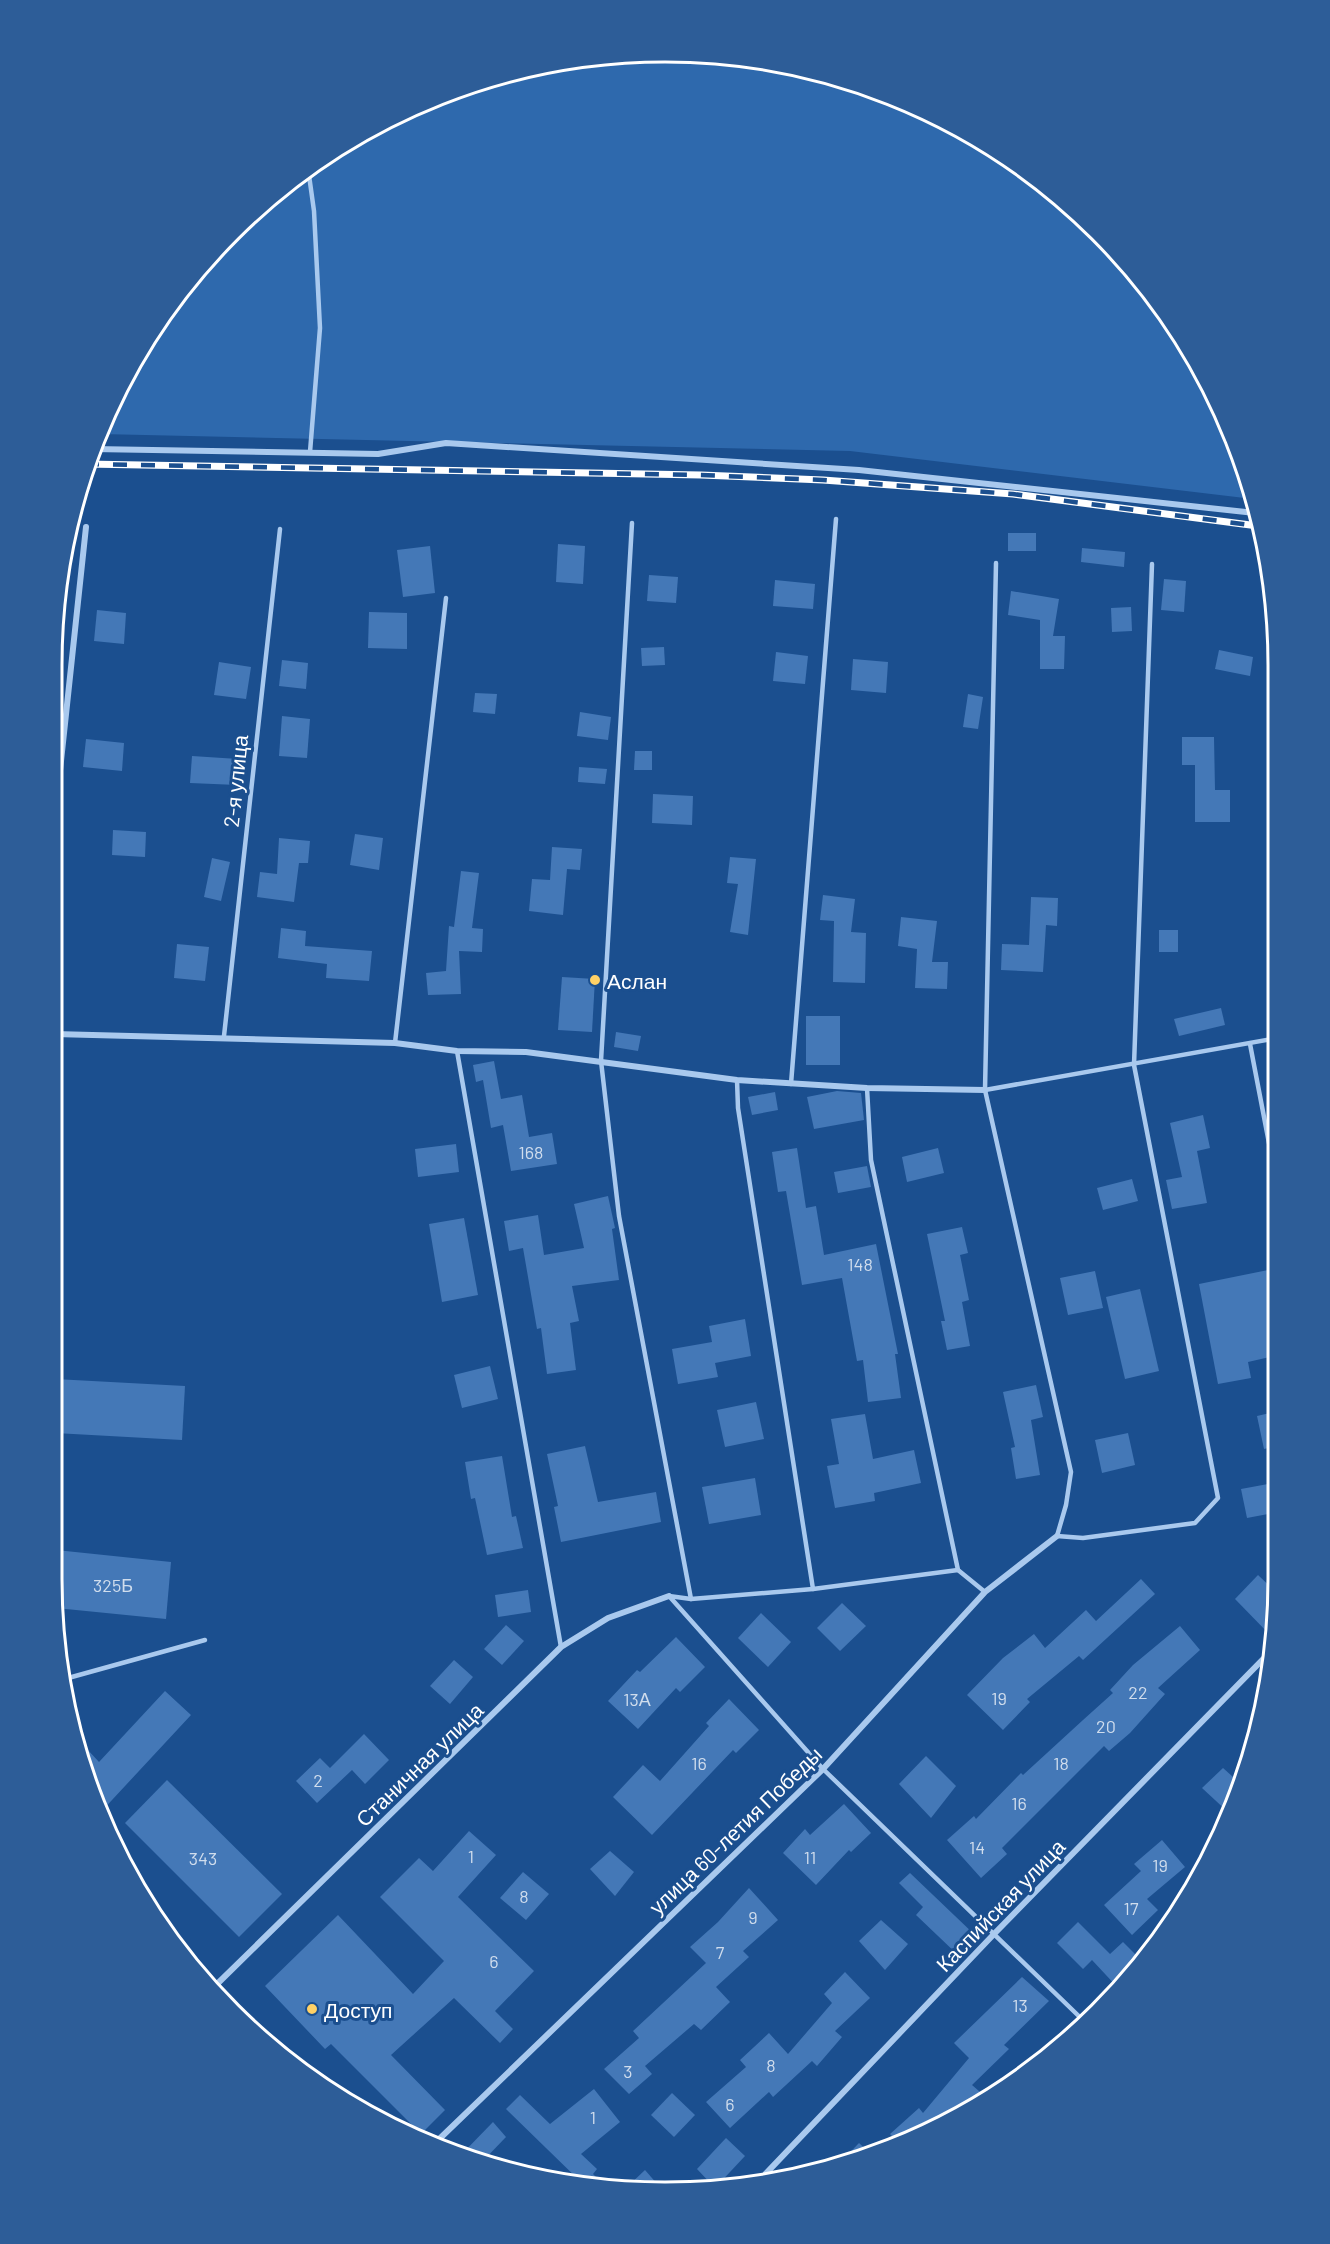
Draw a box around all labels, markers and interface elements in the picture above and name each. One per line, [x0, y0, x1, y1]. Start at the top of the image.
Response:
street label: 2-я улица [218, 733, 252, 828]
place label: Аслан [607, 968, 667, 993]
marker: Аслан [588, 973, 602, 987]
house number: 168 [519, 1141, 543, 1163]
house number: 148 [847, 1253, 873, 1275]
house number: 325Б [93, 1574, 133, 1596]
house number: 22 [1128, 1681, 1148, 1703]
house number: 19 [991, 1687, 1007, 1709]
house number: 13А [623, 1688, 651, 1710]
street label: Станичная улица [350, 1697, 488, 1831]
house number: 20 [1096, 1715, 1116, 1737]
street label: улица 60-летия Победы [644, 1741, 826, 1919]
house number: 16 [691, 1752, 707, 1774]
house number: 18 [1053, 1752, 1069, 1774]
house number: 2 [313, 1769, 323, 1791]
house number: 16 [1011, 1792, 1027, 1814]
street label: Каспийская улица [930, 1833, 1070, 1976]
house number: 14 [969, 1836, 985, 1858]
house number: 1 [468, 1845, 474, 1867]
house number: 11 [804, 1846, 816, 1868]
house number: 343 [189, 1847, 217, 1869]
house number: 19 [1152, 1854, 1168, 1876]
house number: 8 [519, 1885, 529, 1907]
house number: 17 [1124, 1897, 1139, 1919]
house number: 9 [748, 1906, 758, 1928]
house number: 7 [716, 1941, 725, 1963]
house number: 6 [489, 1950, 499, 1972]
house number: 13 [1012, 1994, 1028, 2016]
place label: Доступ [324, 1997, 392, 2022]
marker: Доступ [305, 2002, 319, 2016]
house number: 8 [766, 2054, 776, 2076]
house number: 3 [623, 2060, 633, 2082]
house number: 6 [725, 2093, 735, 2115]
house number: 1 [590, 2106, 596, 2128]

